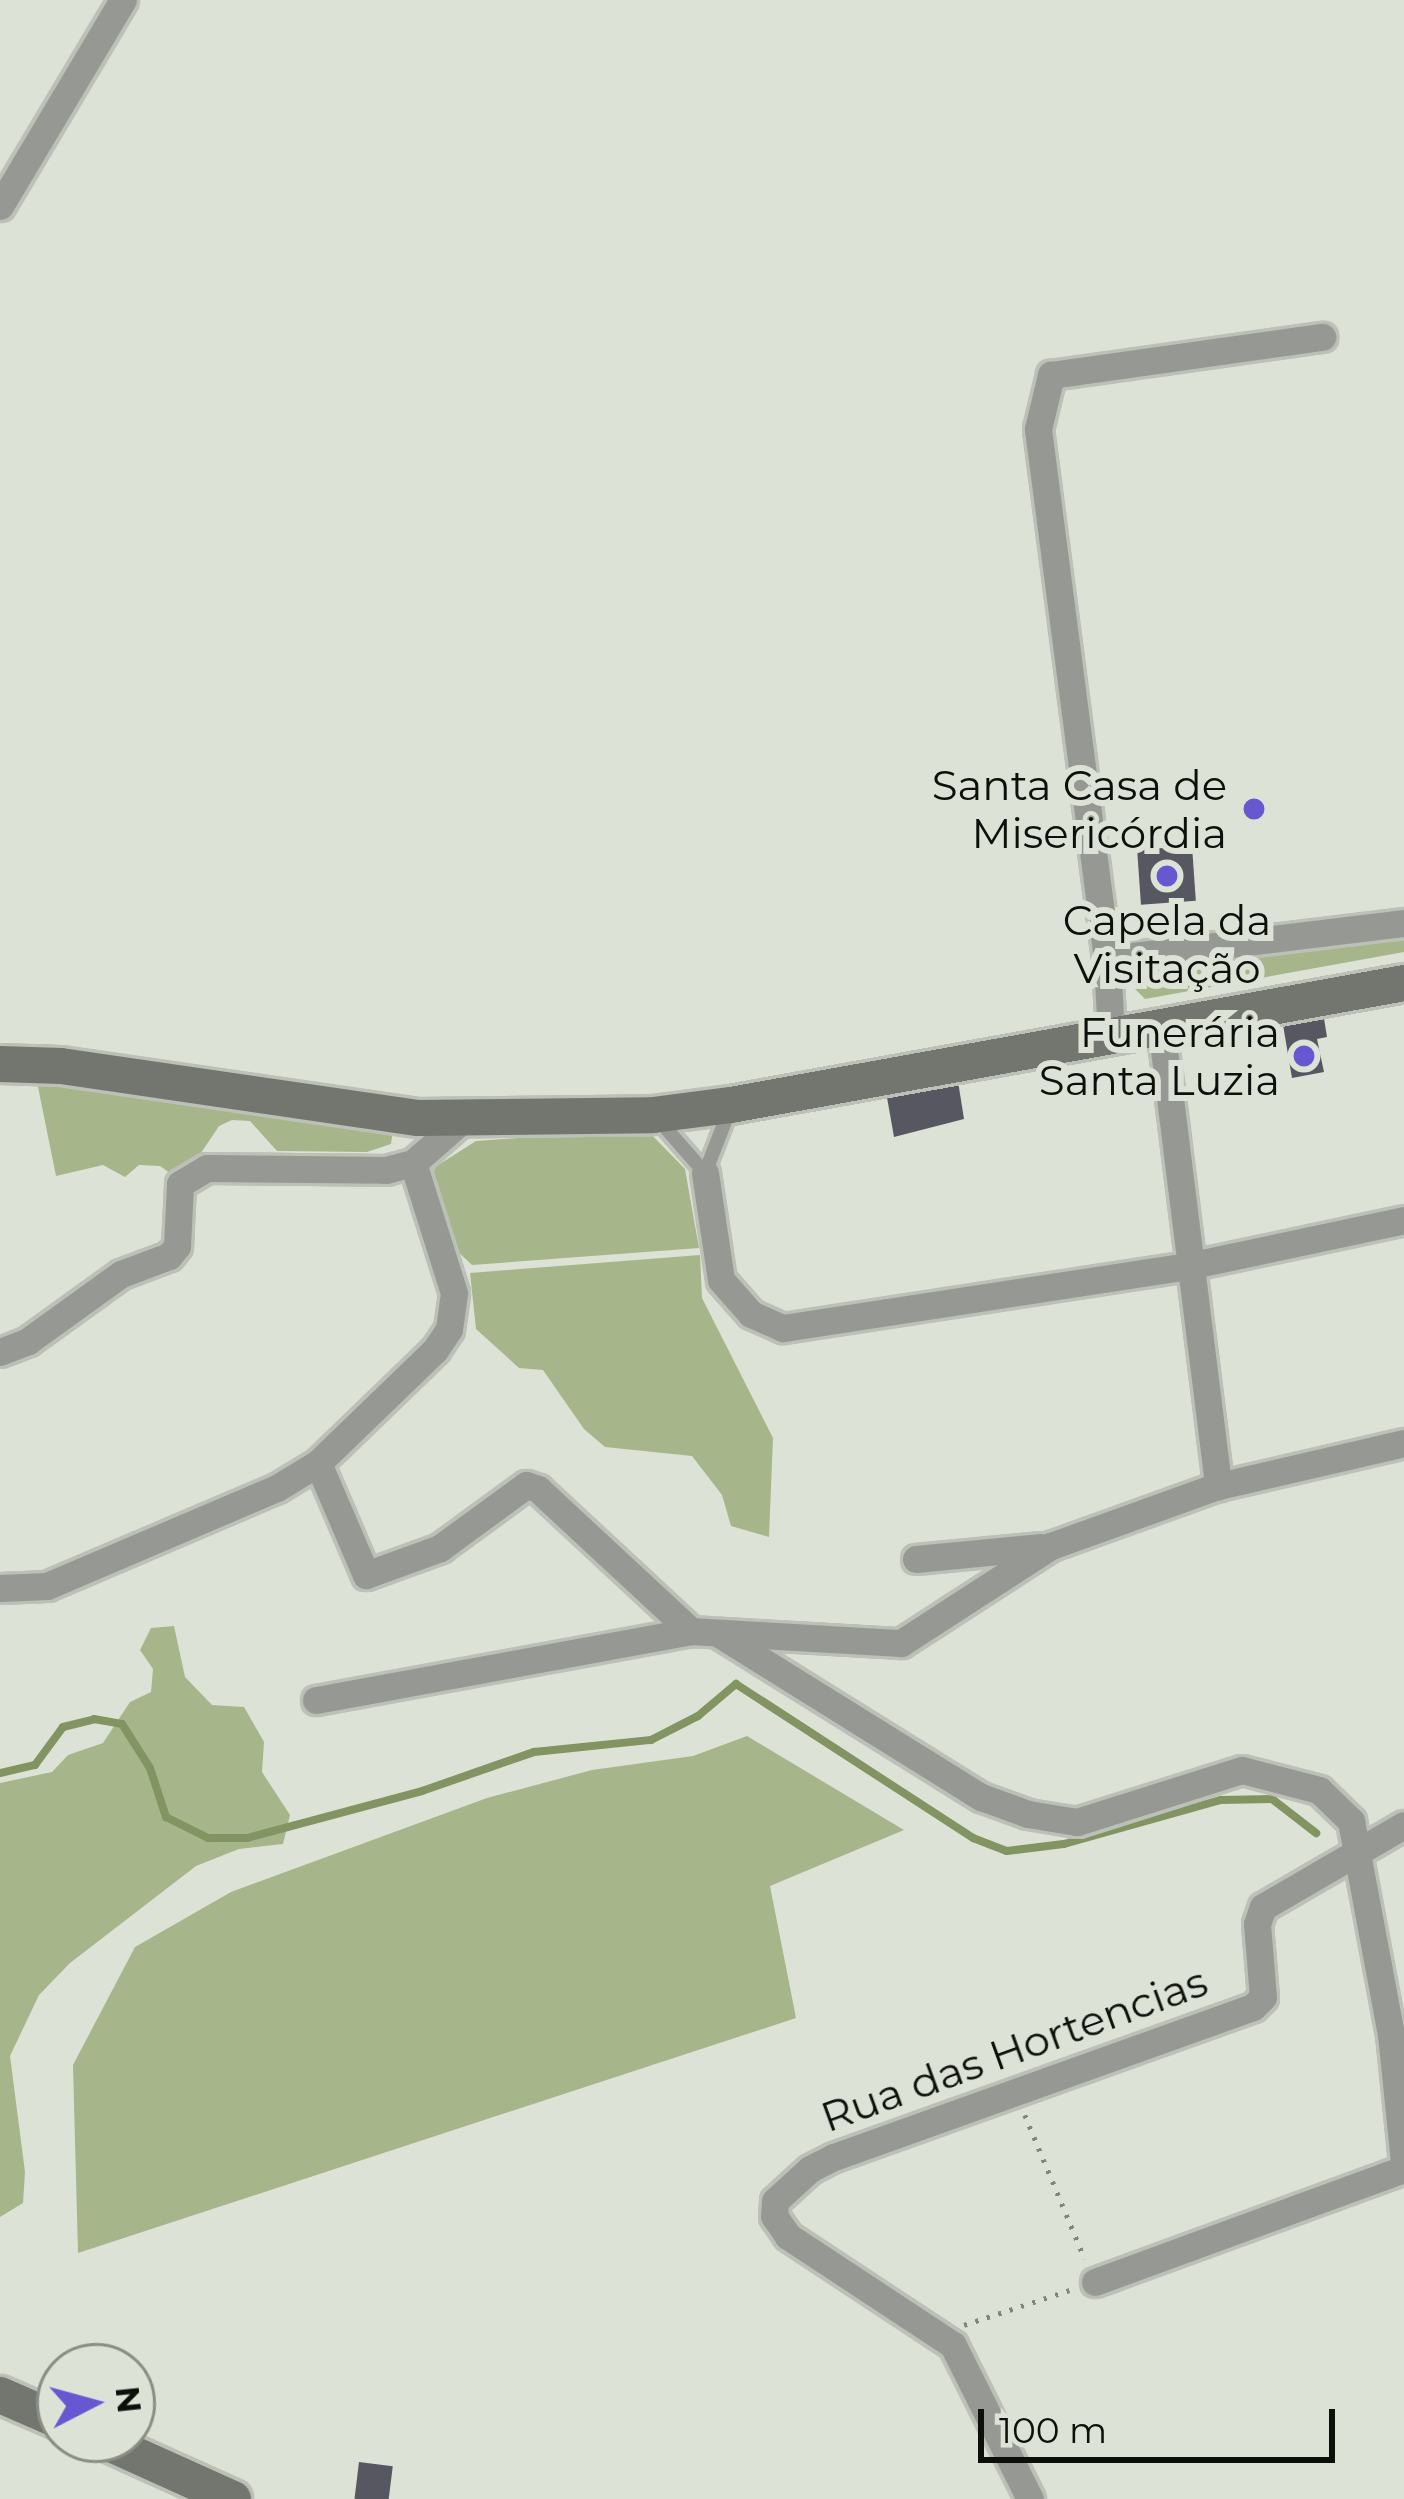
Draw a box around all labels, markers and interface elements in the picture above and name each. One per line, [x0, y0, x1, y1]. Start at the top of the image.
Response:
place label: Santa Casa de Misericórdia [932, 760, 1227, 858]
marker: Santa Casa de Misericórdia [1238, 793, 1270, 825]
marker: Capela da Visitação [1154, 863, 1180, 889]
place label: Capela da Visitação [1063, 895, 1271, 994]
place label: Funerária Santa Luzia [1039, 1007, 1280, 1106]
marker: Funerária Santa Luzia [1291, 1043, 1317, 1069]
street label: Rua das Hortencias [814, 1956, 1214, 2142]
north arrow [36, 2343, 156, 2463]
text: N [108, 2384, 150, 2415]
scale bar [984, 2385, 1341, 2459]
text: 100 m [999, 2408, 1107, 2452]

